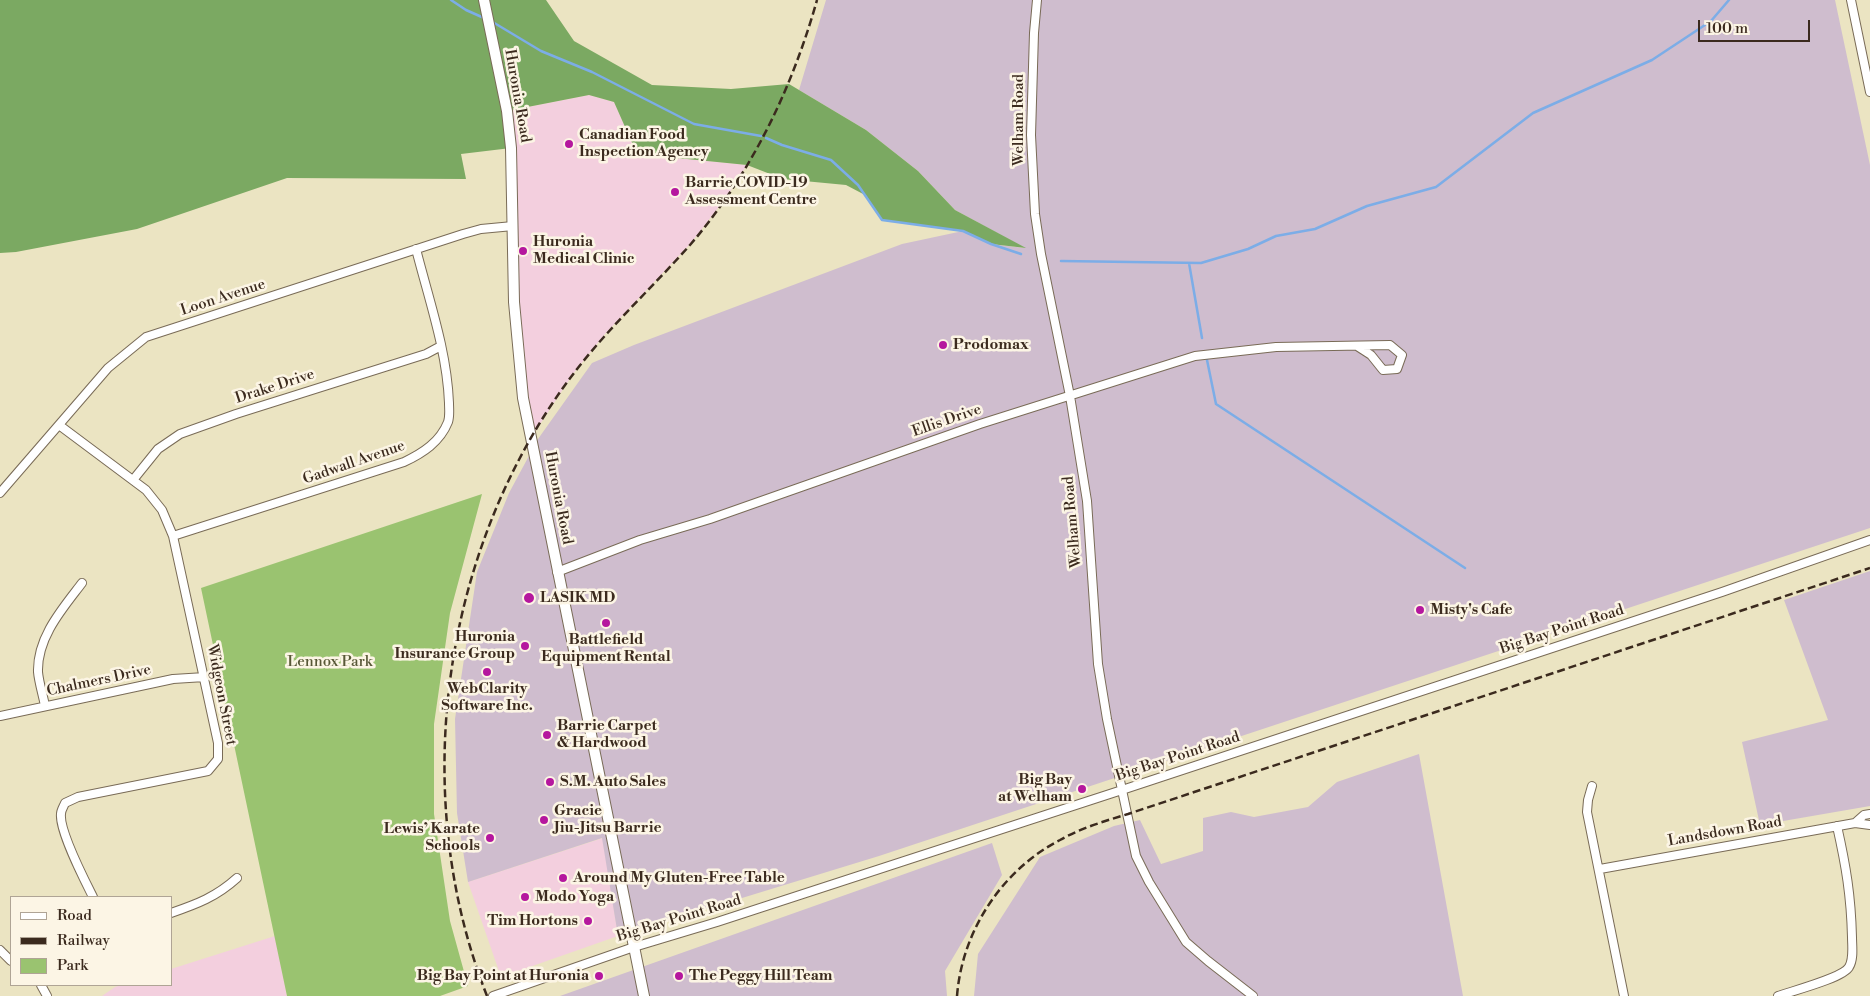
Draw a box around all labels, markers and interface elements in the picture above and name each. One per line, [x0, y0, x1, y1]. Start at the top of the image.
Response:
scale bar [1700, 10, 1812, 42]
text: 100 m [1706, 19, 1748, 38]
street label: Huronia Road [500, 48, 534, 144]
street label: Welham Road [1010, 74, 1028, 166]
place label: Canadian Food Inspection Agency [579, 126, 709, 161]
marker: Canadian Food Inspection Agency [563, 138, 575, 150]
place label: Barrie COVID-19 Assessment Centre [685, 174, 817, 209]
marker: Barrie COVID-19 Assessment Centre [669, 186, 681, 198]
place label: Huronia Medical Clinic [533, 233, 635, 268]
marker: Huronia Medical Clinic [517, 245, 529, 257]
street label: Loon Avenue [178, 276, 268, 320]
place label: Prodomax [953, 336, 1029, 354]
marker: Prodomax [937, 339, 949, 351]
street label: Drake Drive [233, 366, 317, 408]
street label: Ellis Drive [910, 401, 984, 441]
street label: Gadwall Avenue [301, 437, 407, 489]
street label: Huronia Road [540, 450, 576, 546]
street label: Welham Road [1060, 475, 1086, 569]
place label: LASIK MD [540, 589, 615, 607]
marker: LASIK MD [522, 591, 536, 605]
place label: Misty's Cafe [1430, 601, 1512, 619]
street label: Big Bay Point Road [1498, 601, 1626, 659]
marker: Misty's Cafe [1414, 604, 1426, 616]
marker: Battlefield Equipment Rental [600, 617, 612, 629]
place label: Huronia Insurance Group [394, 628, 515, 663]
place label: Battlefield Equipment Rental [541, 631, 671, 666]
marker: Huronia Insurance Group [519, 640, 531, 652]
street label: Widgeon Street [202, 643, 240, 747]
park label: Lennox Park [287, 653, 373, 671]
street label: Chalmers Drive [45, 661, 153, 701]
marker: WebClarity Software Inc. [481, 666, 493, 678]
place label: WebClarity Software Inc. [441, 680, 533, 715]
place label: Barrie Carpet & Hardwood [557, 717, 657, 752]
street label: Big Bay Point Road [1114, 728, 1242, 786]
marker: Barrie Carpet & Hardwood [541, 729, 553, 741]
place label: Big Bay at Welham [998, 771, 1072, 806]
place label: S.M. Auto Sales [560, 773, 666, 791]
marker: S.M. Auto Sales [544, 776, 556, 788]
marker: Big Bay at Welham [1076, 783, 1088, 795]
place label: Gracie Jiu-Jitsu Barrie [554, 802, 661, 837]
street label: Landsdown Road [1667, 813, 1783, 851]
marker: Gracie Jiu-Jitsu Barrie [538, 814, 550, 826]
place label: Lewis’ Karate Schools [384, 820, 480, 855]
marker: Lewis’ Karate Schools [484, 832, 496, 844]
place label: Around My Gluten-Free Table [573, 869, 785, 887]
marker: Around My Gluten-Free Table [557, 872, 569, 884]
place label: Modo Yoga [535, 888, 614, 906]
marker: Modo Yoga [519, 891, 531, 903]
street label: Big Bay Point Road [614, 891, 744, 947]
legend [10, 896, 172, 986]
text: Road [57, 906, 92, 925]
place label: Tim Hortons [487, 912, 578, 930]
marker: Tim Hortons [582, 915, 594, 927]
text: Railway [57, 931, 110, 950]
text: Park [57, 956, 88, 975]
place label: Big Bay Point at Huronia [417, 967, 589, 985]
place label: The Peggy Hill Team [689, 967, 833, 985]
marker: Big Bay Point at Huronia [593, 970, 605, 982]
marker: The Peggy Hill Team [673, 970, 685, 982]

